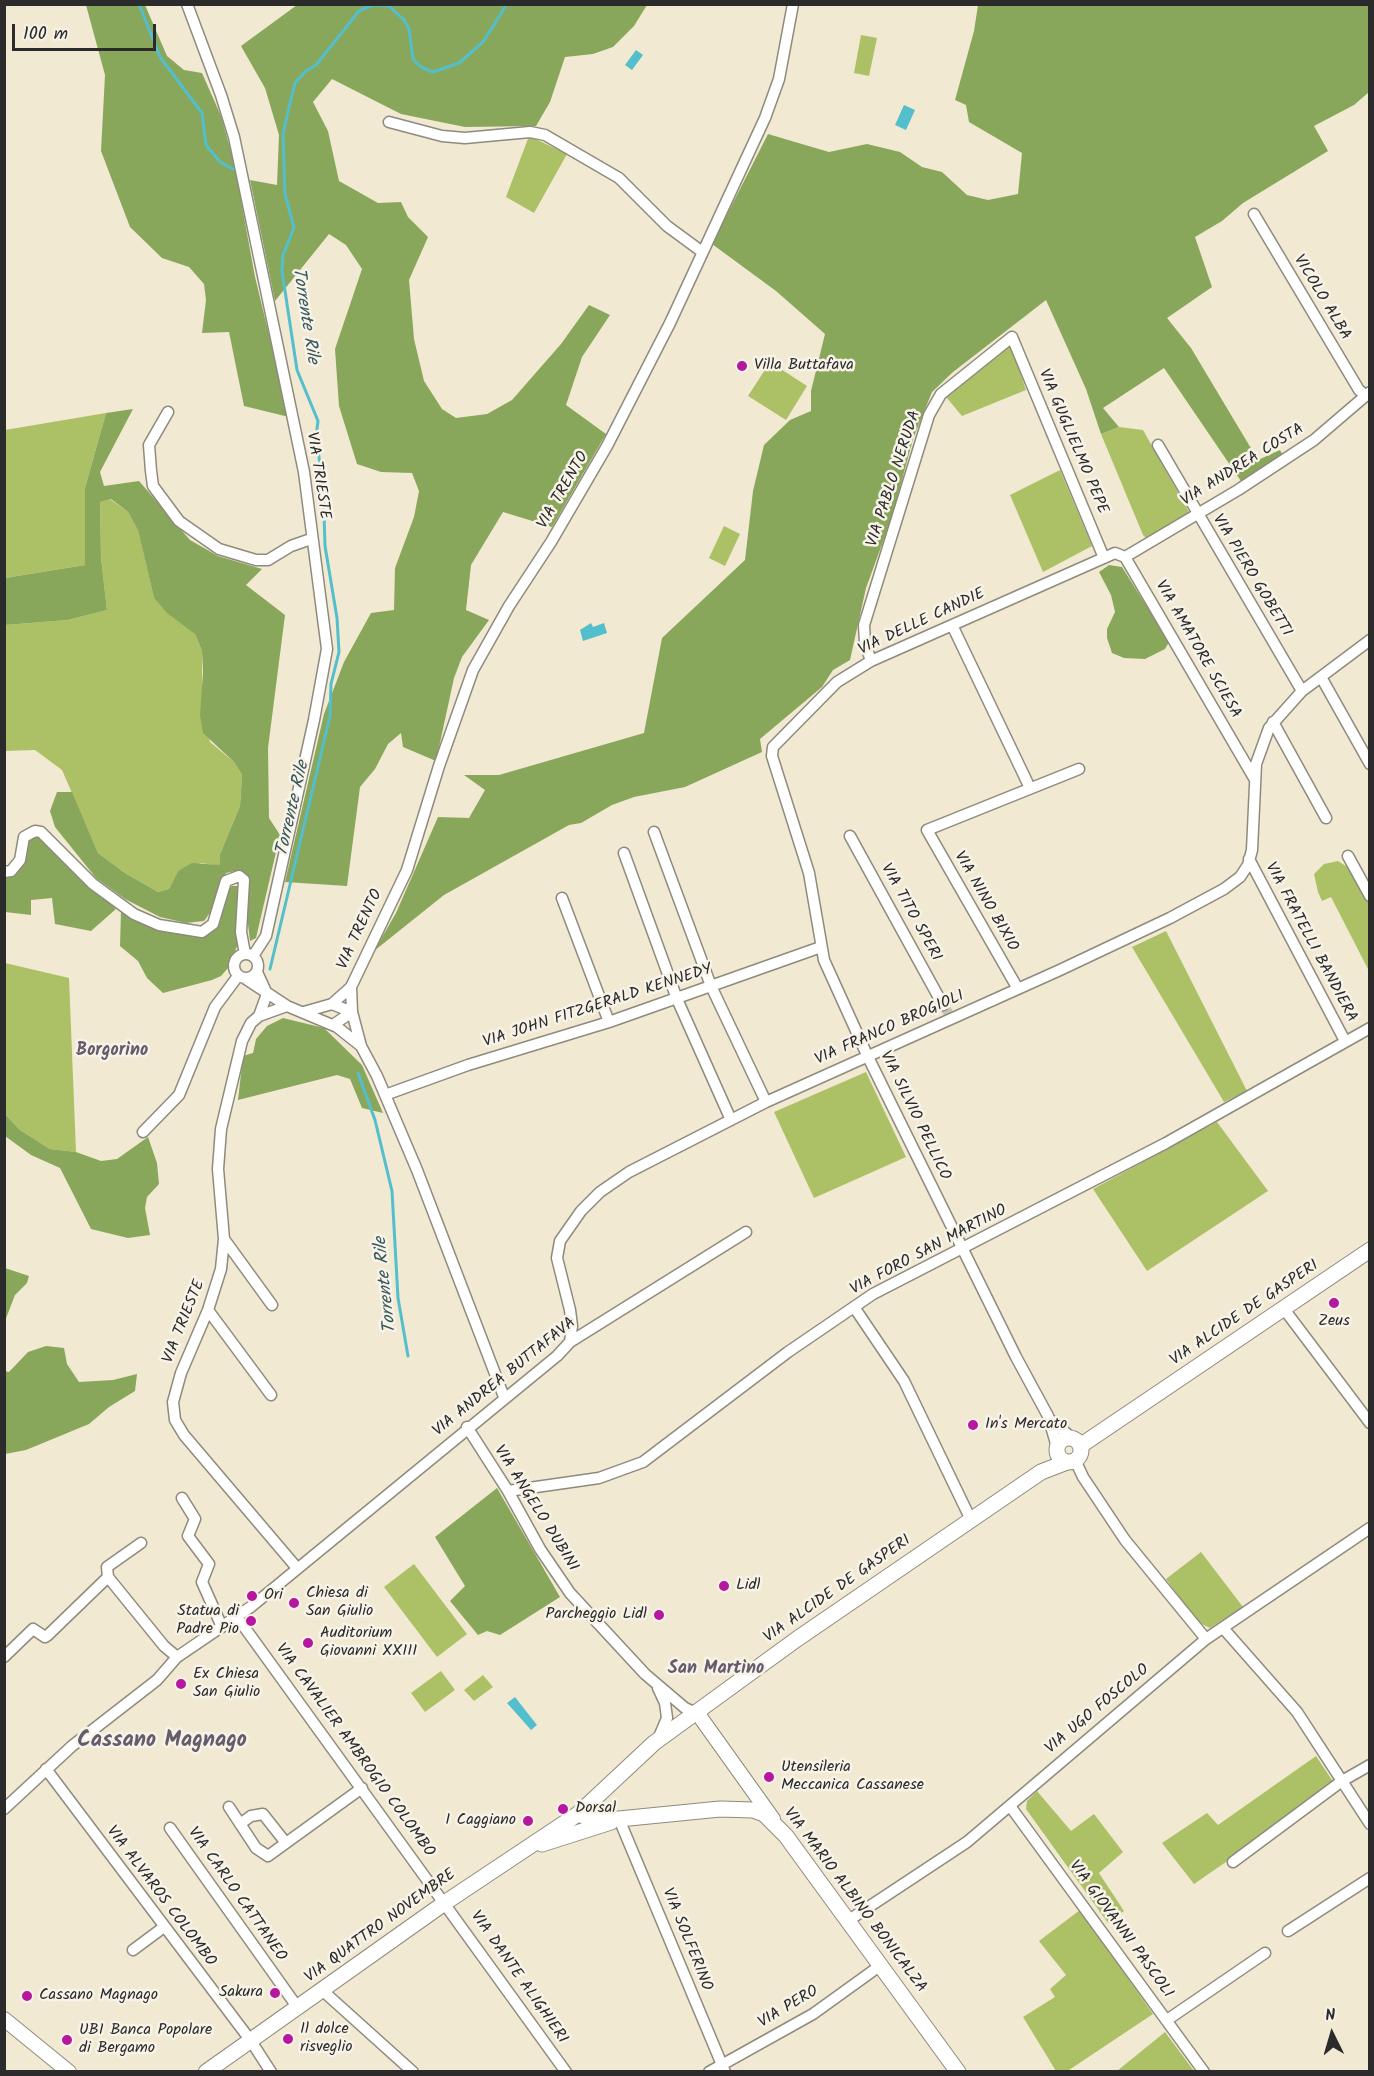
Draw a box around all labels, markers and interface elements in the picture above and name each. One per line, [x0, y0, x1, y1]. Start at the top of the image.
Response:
scale bar [15, 12, 159, 50]
text: 100 m [23, 20, 68, 49]
street label: VICOLO ALBA [1288, 252, 1354, 344]
water label: Torrente Rile [286, 266, 322, 366]
place label: Villa Buttafava [754, 356, 854, 376]
marker: Villa Buttafava [735, 359, 749, 373]
street label: VIA GUGLIELMO PEPE [1033, 367, 1111, 517]
street label: VIA PABLO NERUDA [864, 408, 926, 550]
street label: VIA ANDREA COSTA [1178, 420, 1308, 512]
street label: VIA TRIESTE [301, 431, 333, 521]
street label: VIA TRENTO [534, 449, 594, 533]
street label: VIA PIERO GOBETTI [1207, 511, 1295, 641]
street label: VIA AMATORE SCIESA [1150, 578, 1244, 722]
street label: VIA DELLE CANDIE [856, 585, 988, 661]
water label: Torrente Rile [273, 759, 315, 859]
street label: VIA NINO BIXIO [949, 849, 1021, 955]
street label: VIA FRATELLI BANDIERA [1260, 860, 1360, 1026]
street label: VIA TITO SPERI [875, 861, 945, 965]
street label: VIA TRENTO [334, 887, 388, 973]
street label: VIA JOHN FITZGERALD KENNEDY [481, 961, 715, 1053]
street label: VIA FRANCO BROGIOLI [812, 987, 968, 1071]
district label: Borgorino [76, 1041, 148, 1063]
street label: VIA SILVIO PELLICO [874, 1048, 954, 1184]
street label: VIA FORO SAN MARTINO [847, 1202, 1011, 1300]
water label: Torrente Rile [371, 1236, 403, 1334]
street label: VIA ALCIDE DE GASPERI [1167, 1257, 1323, 1371]
street label: VIA TRIESTE [160, 1277, 210, 1367]
marker: Zeus [1327, 1296, 1341, 1310]
place label: Zeus [1318, 1312, 1350, 1332]
street label: VIA ANDREA BUTTAFAVA [430, 1314, 580, 1442]
place label: In's Mercato [985, 1415, 1067, 1435]
marker: In's Mercato [966, 1418, 980, 1432]
street label: VIA ANGELO DUBINI [488, 1442, 582, 1576]
street label: VIA ALCIDE DE GASPERI [761, 1532, 915, 1648]
place label: Lidl [736, 1576, 760, 1596]
marker: Lidl [717, 1579, 731, 1593]
place label: Chiesa di San Giulio [306, 1584, 373, 1622]
place label: Ori [264, 1586, 283, 1606]
marker: Ori [245, 1589, 259, 1603]
marker: Chiesa di San Giulio [287, 1596, 301, 1610]
place label: Statua di Padre Pio [176, 1602, 239, 1640]
place label: Parcheggio Lidl [545, 1605, 647, 1625]
marker: Parcheggio Lidl [652, 1608, 666, 1622]
marker: Statua di Padre Pio [244, 1614, 258, 1628]
place label: Auditorium Giovanni XXIII [320, 1624, 417, 1662]
marker: Auditorium Giovanni XXIII [301, 1636, 315, 1650]
street label: VIA CAVALIER AMBROGIO COLOMBO [270, 1641, 438, 1861]
district label: San Martino [668, 1659, 764, 1681]
street label: VIA UGO FOSCOLO [1042, 1661, 1154, 1759]
place label: Ex Chiesa San Giulio [193, 1665, 260, 1703]
marker: Ex Chiesa San Giulio [174, 1677, 188, 1691]
district label: Cassano Magnago [77, 1729, 247, 1755]
place label: Utensileria Meccanica Cassanese [781, 1758, 924, 1796]
marker: Utensileria Meccanica Cassanese [762, 1770, 776, 1784]
place label: Dorsal [575, 1799, 616, 1819]
marker: Dorsal [556, 1802, 570, 1816]
street label: VIA MARIO ALBINO BONICALZA [778, 1805, 930, 1997]
place label: I Caggiano [445, 1811, 516, 1831]
marker: I Caggiano [521, 1814, 535, 1828]
street label: VIA ALVAROS COLOMBO [101, 1823, 219, 1971]
street label: VIA CARLO CATTANEO [182, 1824, 290, 1966]
street label: VIA GIOVANNI PASCOLI [1064, 1857, 1176, 2003]
street label: VIA QUATTRO NOVEMBRE [302, 1866, 460, 1988]
street label: VIA SOLFERINO [657, 1886, 715, 1994]
street label: VIA DANTE ALIGHIERI [465, 1908, 571, 2048]
place label: Sakura [219, 1983, 263, 2003]
street label: VIA PERO [755, 1983, 823, 2033]
place label: Cassano Magnago [39, 1986, 158, 2006]
marker: Sakura [268, 1986, 282, 2000]
marker: Cassano Magnago [20, 1989, 34, 2003]
text: N [1324, 2003, 1337, 2028]
north arrow [1302, 2004, 1362, 2064]
place label: Il dolce risveglio [300, 2020, 352, 2058]
place label: UBI Banca Popolare di Bergamo [79, 2021, 212, 2059]
marker: Il dolce risveglio [281, 2032, 295, 2046]
marker: UBI Banca Popolare di Bergamo [60, 2033, 74, 2047]

